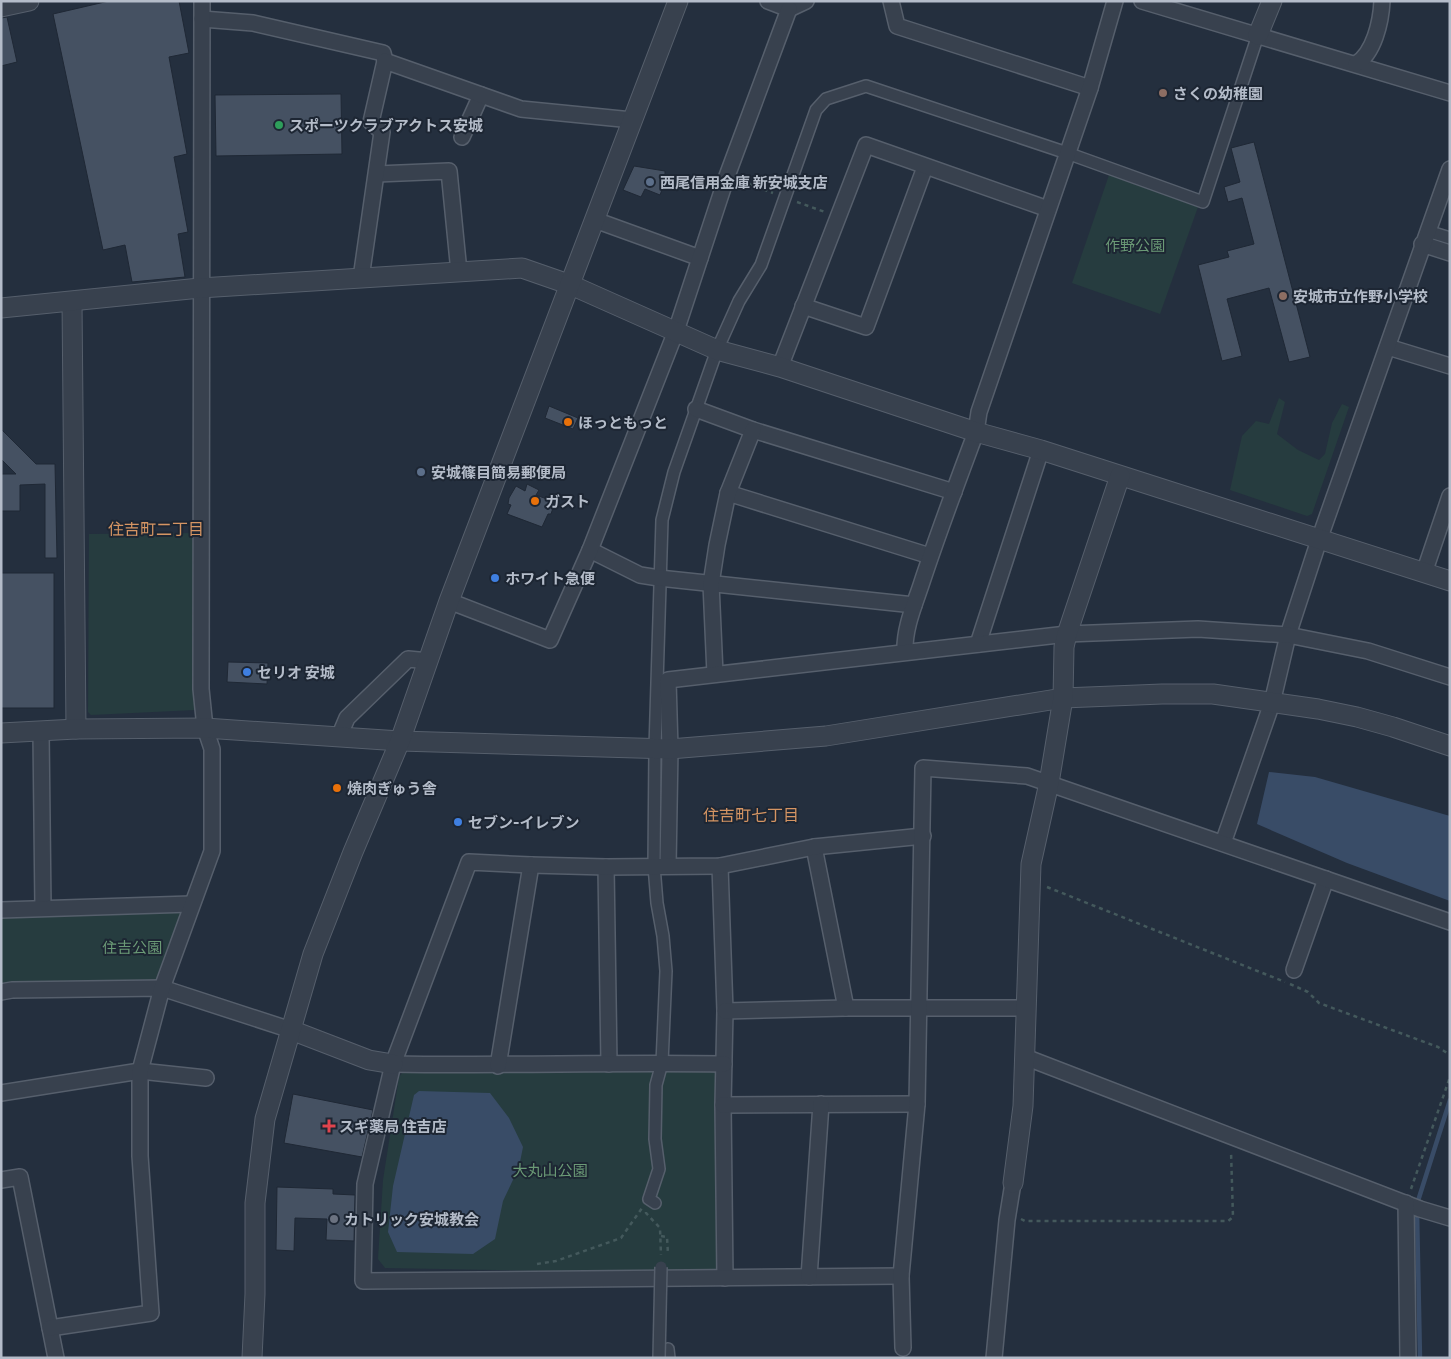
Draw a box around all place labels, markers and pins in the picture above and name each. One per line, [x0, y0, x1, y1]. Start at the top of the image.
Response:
place label: さくの幼稚園 [1173, 84, 1263, 102]
marker: さくの幼稚園 [1157, 87, 1169, 99]
place label: スポーツクラブアクトス安城 [289, 116, 483, 134]
marker: スポーツクラブアクトス安城 [273, 119, 285, 131]
place label: 西尾信用金庫 新安城支店 [660, 173, 828, 191]
marker: 西尾信用金庫 新安城支店 [644, 176, 656, 188]
place label: 安城市立作野小学校 [1293, 287, 1428, 305]
marker: 安城市立作野小学校 [1277, 290, 1289, 302]
place label: ほっともっと [578, 413, 668, 431]
marker: ほっともっと [562, 416, 574, 428]
place label: 安城篠目簡易郵便局 [431, 463, 566, 481]
marker: 安城篠目簡易郵便局 [415, 466, 427, 478]
place label: ガスト [545, 492, 590, 510]
marker: ガスト [529, 495, 541, 507]
place label: ホワイト急便 [505, 569, 595, 587]
marker: ホワイト急便 [489, 572, 501, 584]
place label: セリオ 安城 [257, 663, 335, 681]
marker: セリオ 安城 [241, 666, 253, 678]
place label: 焼肉ぎゅう舎 [347, 779, 438, 797]
marker: 焼肉ぎゅう舎 [331, 782, 343, 794]
place label: セブン-イレブン [468, 813, 579, 831]
marker: セブン-イレブン [452, 816, 464, 828]
place label: スギ薬局 住吉店 [339, 1117, 447, 1135]
marker: スギ薬局 住吉店 [323, 1120, 335, 1132]
place label: カトリック安城教会 [344, 1210, 479, 1228]
marker: カトリック安城教会 [328, 1213, 340, 1225]

